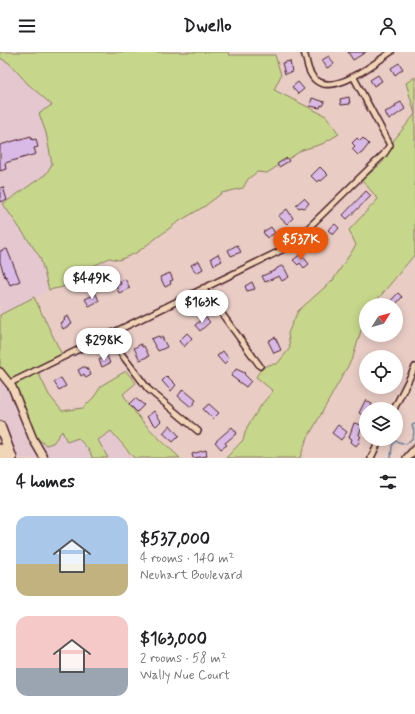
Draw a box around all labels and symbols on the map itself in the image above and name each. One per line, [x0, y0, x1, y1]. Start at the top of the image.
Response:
pin: $537K [273, 227, 329, 261]
pin: $449K [64, 266, 120, 300]
pin: $163K [174, 290, 230, 324]
north arrow [359, 298, 403, 342]
pin: $298K [76, 328, 132, 362]

